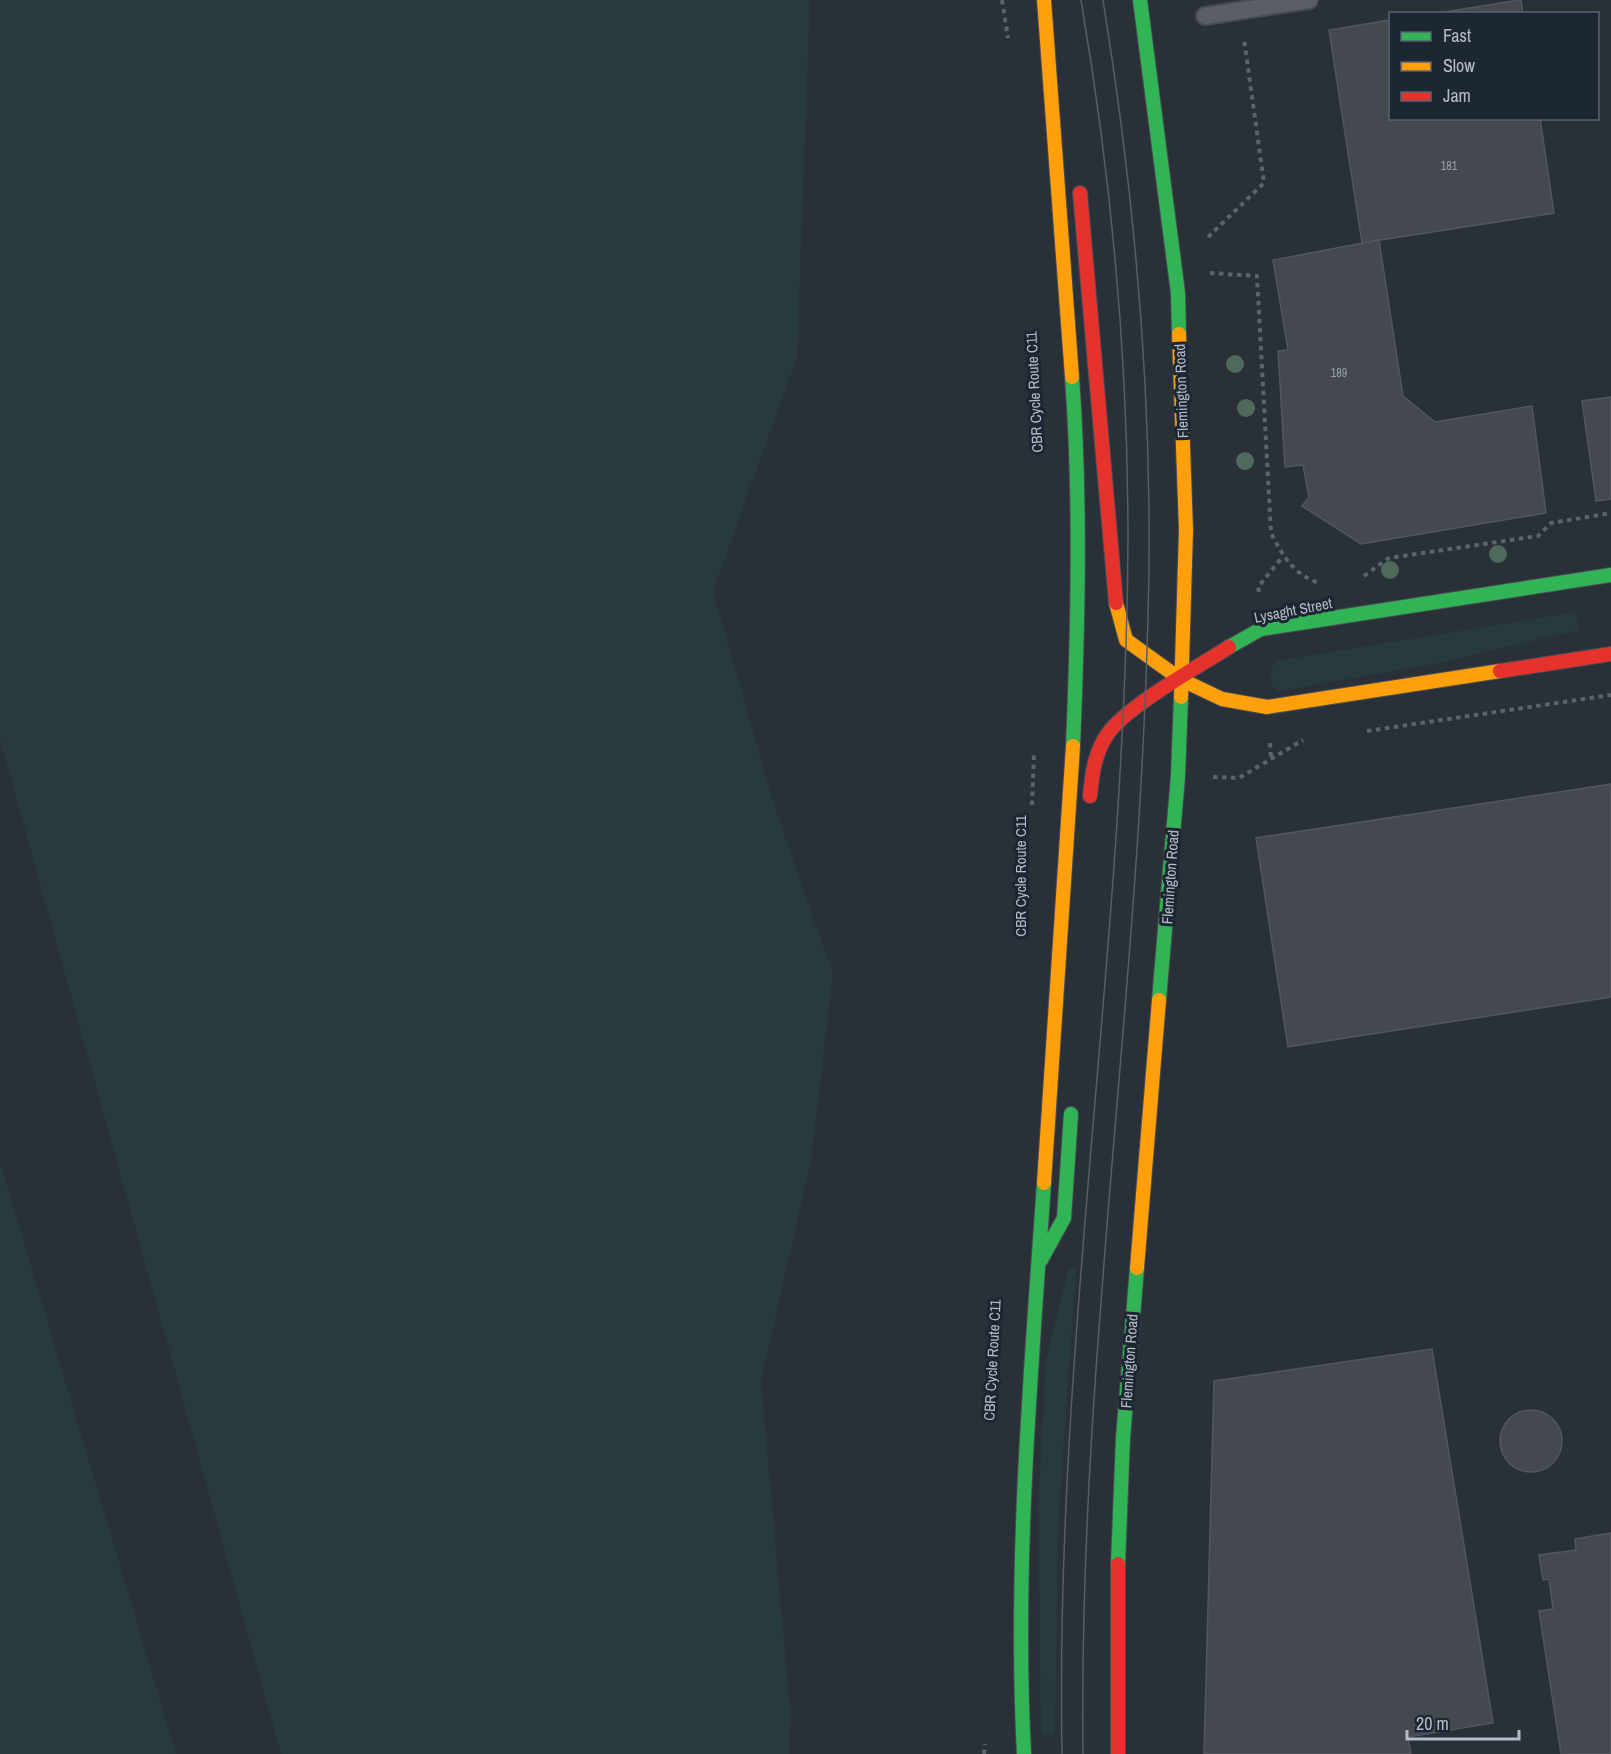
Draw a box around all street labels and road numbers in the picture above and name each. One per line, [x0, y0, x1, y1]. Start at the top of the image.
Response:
street label: CBR Cycle Route C11 [1020, 331, 1048, 453]
street label: Flemington Road [1169, 343, 1193, 439]
street label: Lysaght Street [1252, 592, 1334, 628]
street label: CBR Cycle Route C11 [1010, 815, 1031, 937]
street label: Flemington Road [1156, 829, 1184, 925]
street label: CBR Cycle Route C11 [978, 1299, 1006, 1421]
street label: Flemington Road [1115, 1313, 1143, 1409]

